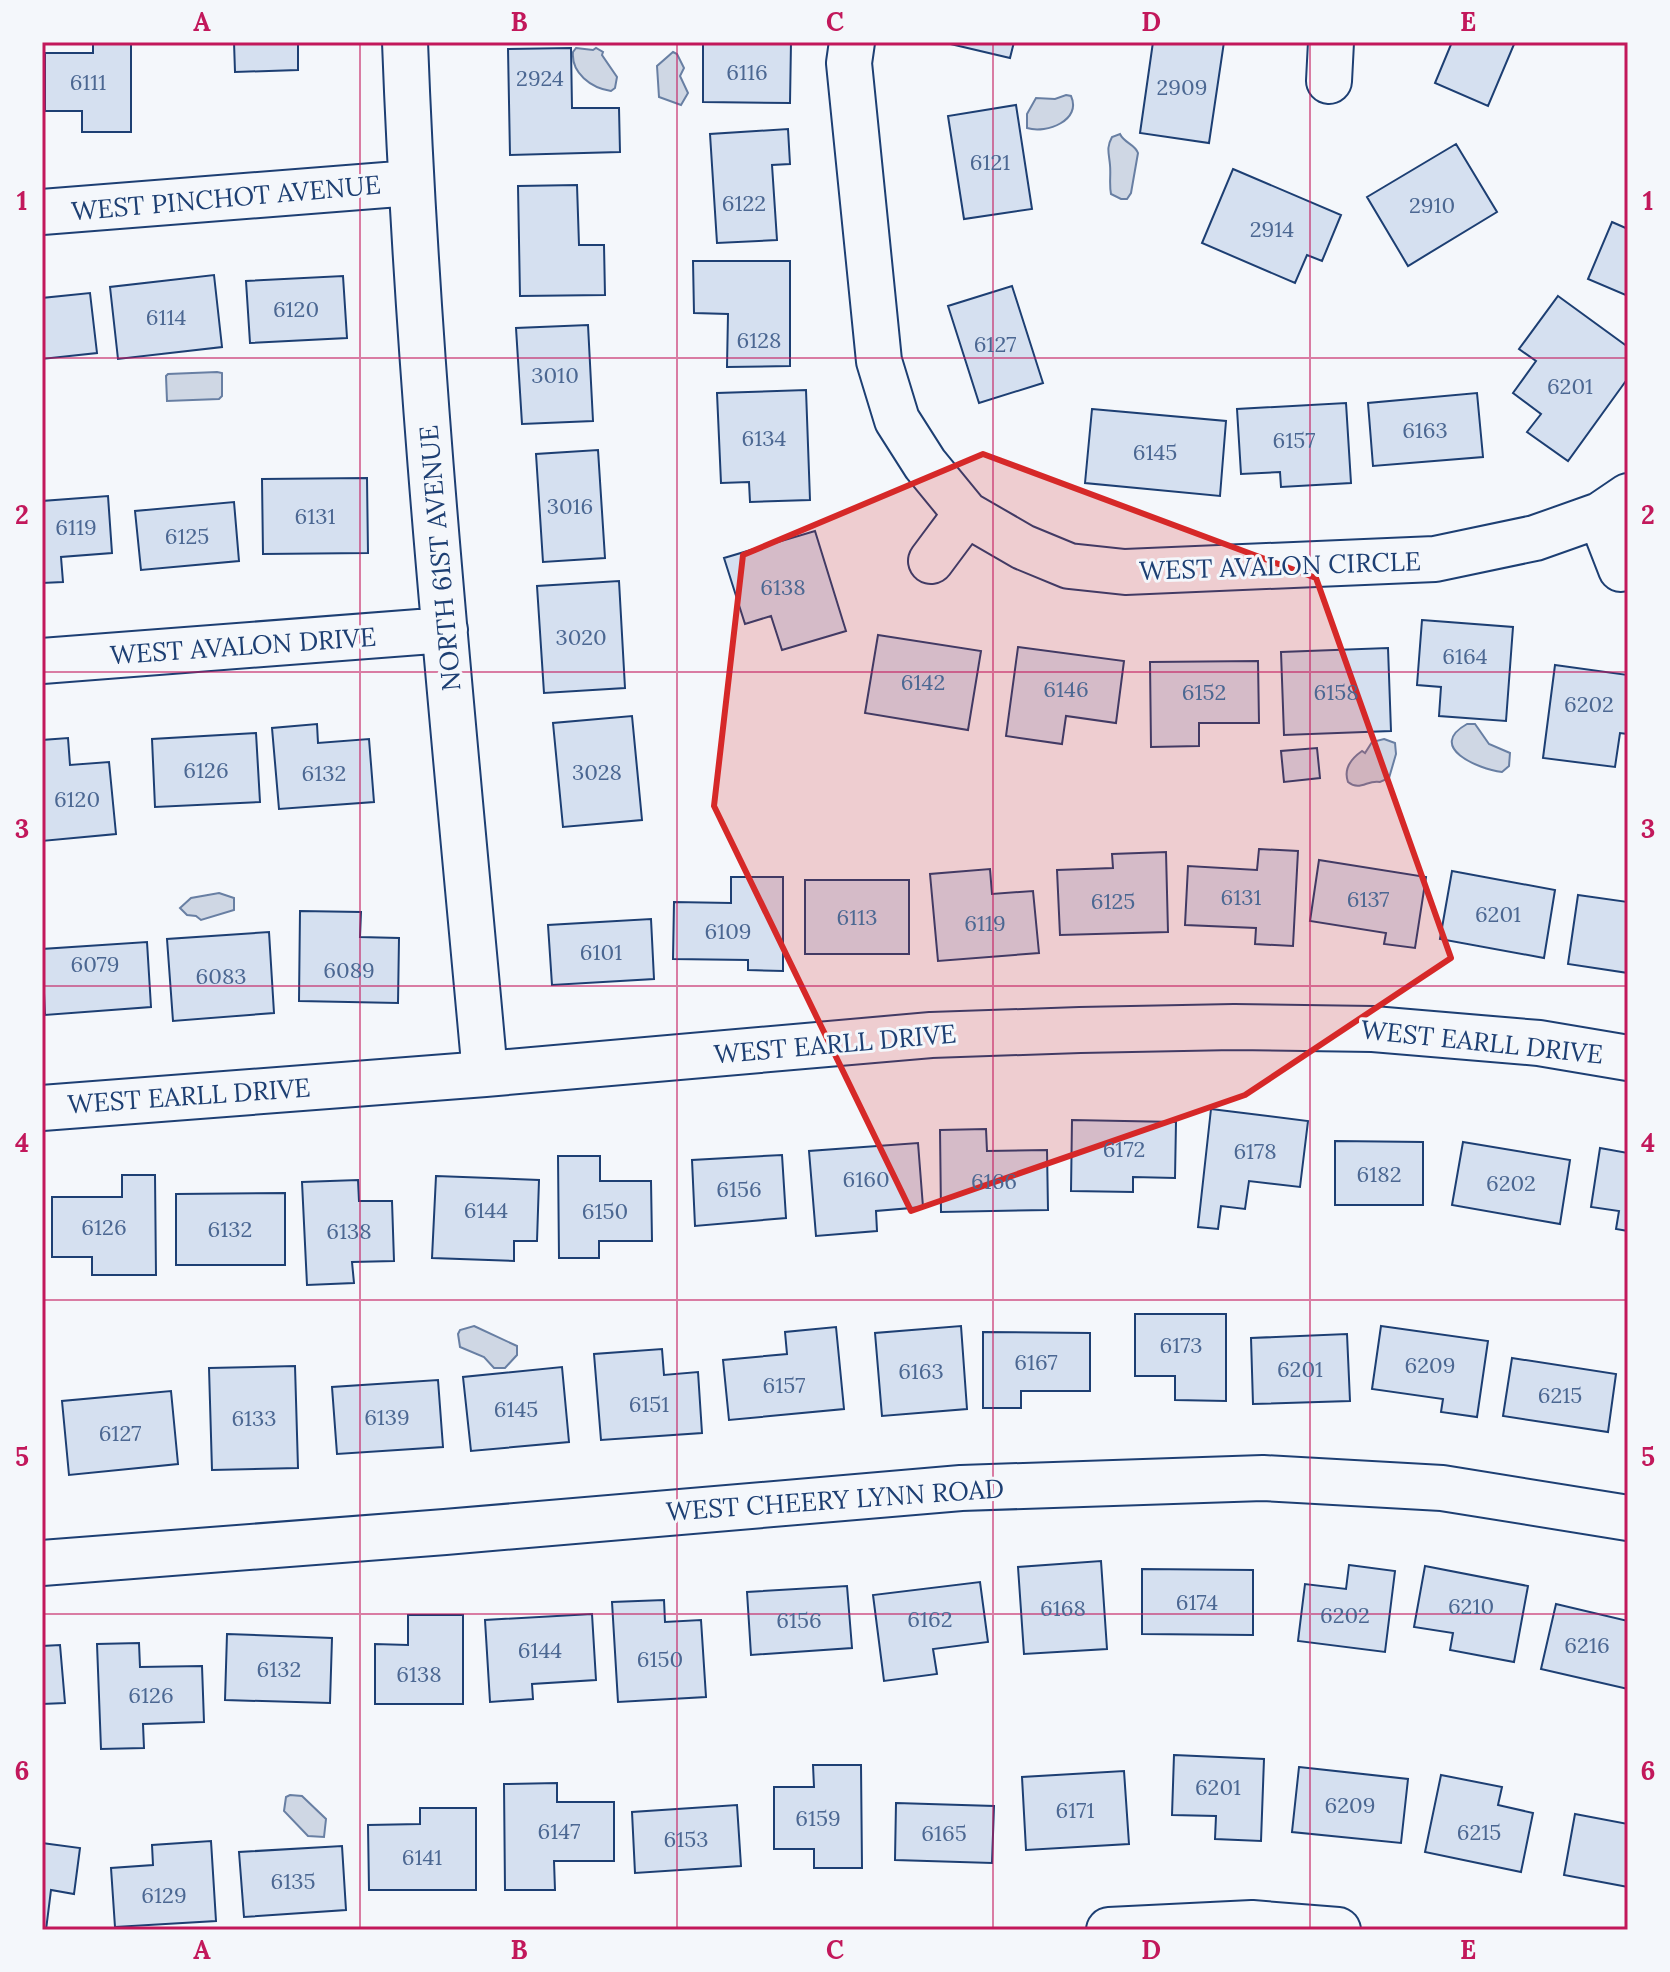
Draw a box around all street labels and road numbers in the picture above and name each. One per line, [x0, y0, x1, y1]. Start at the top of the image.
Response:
street label: WEST PINCHOT AVENUE [70, 168, 382, 227]
street label: NORTH 61ST AVENUE [411, 424, 468, 692]
street label: WEST AVALON CIRCLE [1139, 544, 1421, 587]
street label: WEST AVALON DRIVE [109, 620, 377, 671]
street label: WEST EARLL DRIVE [1359, 1012, 1605, 1071]
street label: WEST EARLL DRIVE [712, 1016, 958, 1071]
street label: WEST EARLL DRIVE [66, 1071, 311, 1120]
street label: WEST CHEERY LYNN ROAD [665, 1471, 1005, 1528]

